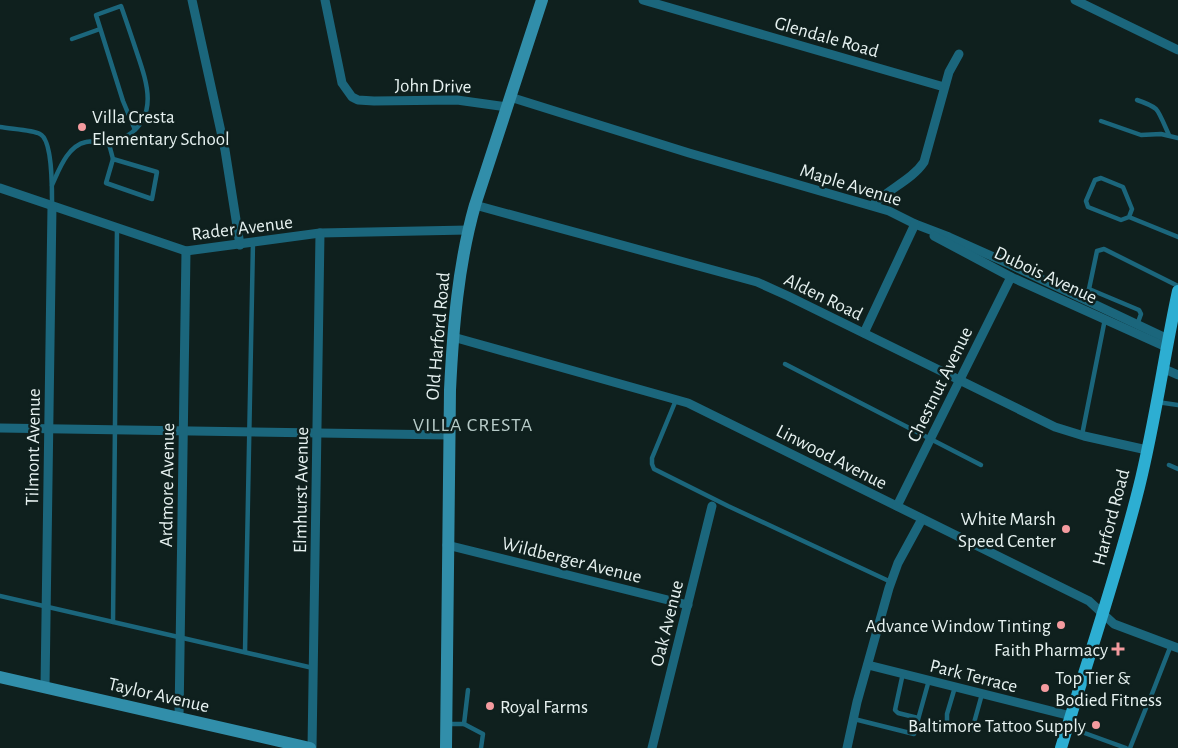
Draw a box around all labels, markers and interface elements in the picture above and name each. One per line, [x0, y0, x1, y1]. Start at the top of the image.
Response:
street label: Glendale Road [772, 13, 881, 61]
street label: John Drive [394, 76, 472, 97]
place label: Villa Cresta Elementary School [92, 108, 230, 149]
marker: Villa Cresta Elementary School [76, 121, 88, 133]
street label: Maple Avenue [797, 161, 904, 210]
street label: Rader Avenue [190, 213, 294, 244]
street label: Dubois Avenue [991, 243, 1100, 307]
street label: Alden Road [781, 270, 866, 325]
street label: Old Harford Road [423, 271, 454, 401]
street label: Chestnut Avenue [904, 324, 976, 445]
street label: Tilmont Avenue [23, 388, 44, 506]
district label: VILLA CRESTA [413, 415, 533, 435]
street label: Linwood Avenue [773, 421, 890, 493]
street label: Ardmore Avenue [157, 423, 178, 547]
street label: Elmhurst Avenue [291, 427, 312, 553]
street label: Harford Road [1089, 467, 1133, 568]
place label: White Marsh Speed Center [958, 510, 1056, 551]
marker: White Marsh Speed Center [1060, 523, 1072, 535]
street label: Wildberger Avenue [500, 534, 644, 587]
street label: Oak Avenue [648, 578, 687, 668]
place label: Advance Window Tinting [866, 617, 1052, 636]
marker: Advance Window Tinting [1055, 619, 1067, 631]
place label: Faith Pharmacy [994, 641, 1108, 660]
marker: Faith Pharmacy [1112, 643, 1124, 655]
street label: Park Terrace [928, 656, 1019, 697]
place label: Top Tier & Bodied Fitness [1055, 669, 1162, 710]
street label: Taylor Avenue [106, 675, 211, 716]
marker: Top Tier & Bodied Fitness [1039, 682, 1051, 694]
place label: Royal Farms [500, 698, 588, 717]
marker: Royal Farms [484, 700, 496, 712]
place label: Baltimore Tattoo Supply [908, 717, 1086, 736]
marker: Baltimore Tattoo Supply [1090, 719, 1102, 731]

